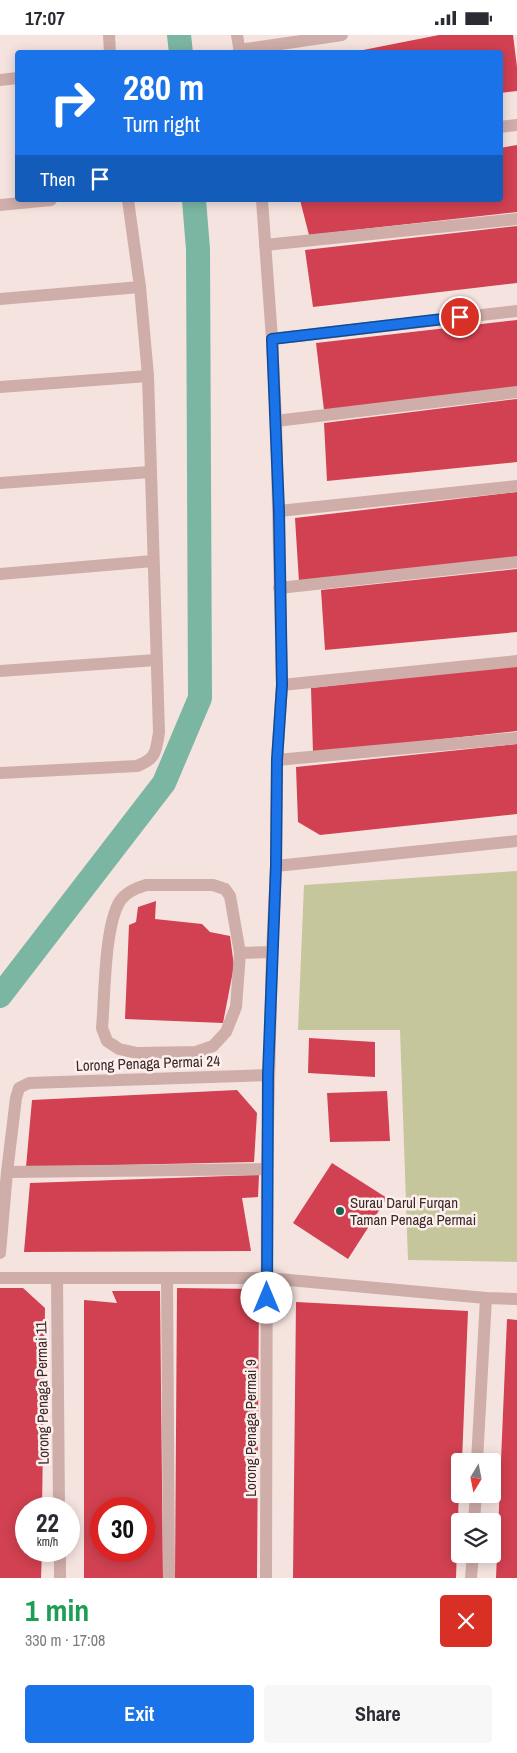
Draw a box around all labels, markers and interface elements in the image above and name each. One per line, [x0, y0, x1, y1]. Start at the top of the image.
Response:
text: 17:07 [25, 5, 65, 31]
text: 280 m [123, 64, 204, 111]
icon: right [40, 70, 105, 135]
text: Turn right [123, 109, 200, 139]
icon: arrive [86, 165, 114, 193]
text: Then [40, 166, 76, 192]
pin [439, 296, 481, 338]
icon: arrive [446, 303, 474, 331]
street label: Lorong Penaga Permai 24 [76, 1050, 221, 1076]
place label: Surau Darul Furqan Taman Penaga Permai [350, 1192, 476, 1230]
marker: Surau Darul Furqan Taman Penaga Permai [334, 1205, 346, 1217]
position arrow [240, 1271, 292, 1323]
street label: Lorong Penaga Permai 11 [30, 1321, 54, 1465]
street label: Lorong Penaga Permai 9 [240, 1359, 261, 1497]
north arrow [451, 1453, 501, 1503]
map controls [451, 1453, 501, 1563]
speed limit sign: 30 [90, 1497, 155, 1562]
text: 22 [36, 1506, 59, 1540]
button: layers [451, 1513, 501, 1563]
text: km/h [37, 1534, 58, 1550]
text: 1 min [25, 1590, 89, 1630]
button: close [440, 1595, 492, 1647]
text: 330 m · 17:08 [25, 1629, 105, 1651]
button: Exit [25, 1685, 254, 1743]
button: Share [264, 1685, 492, 1743]

